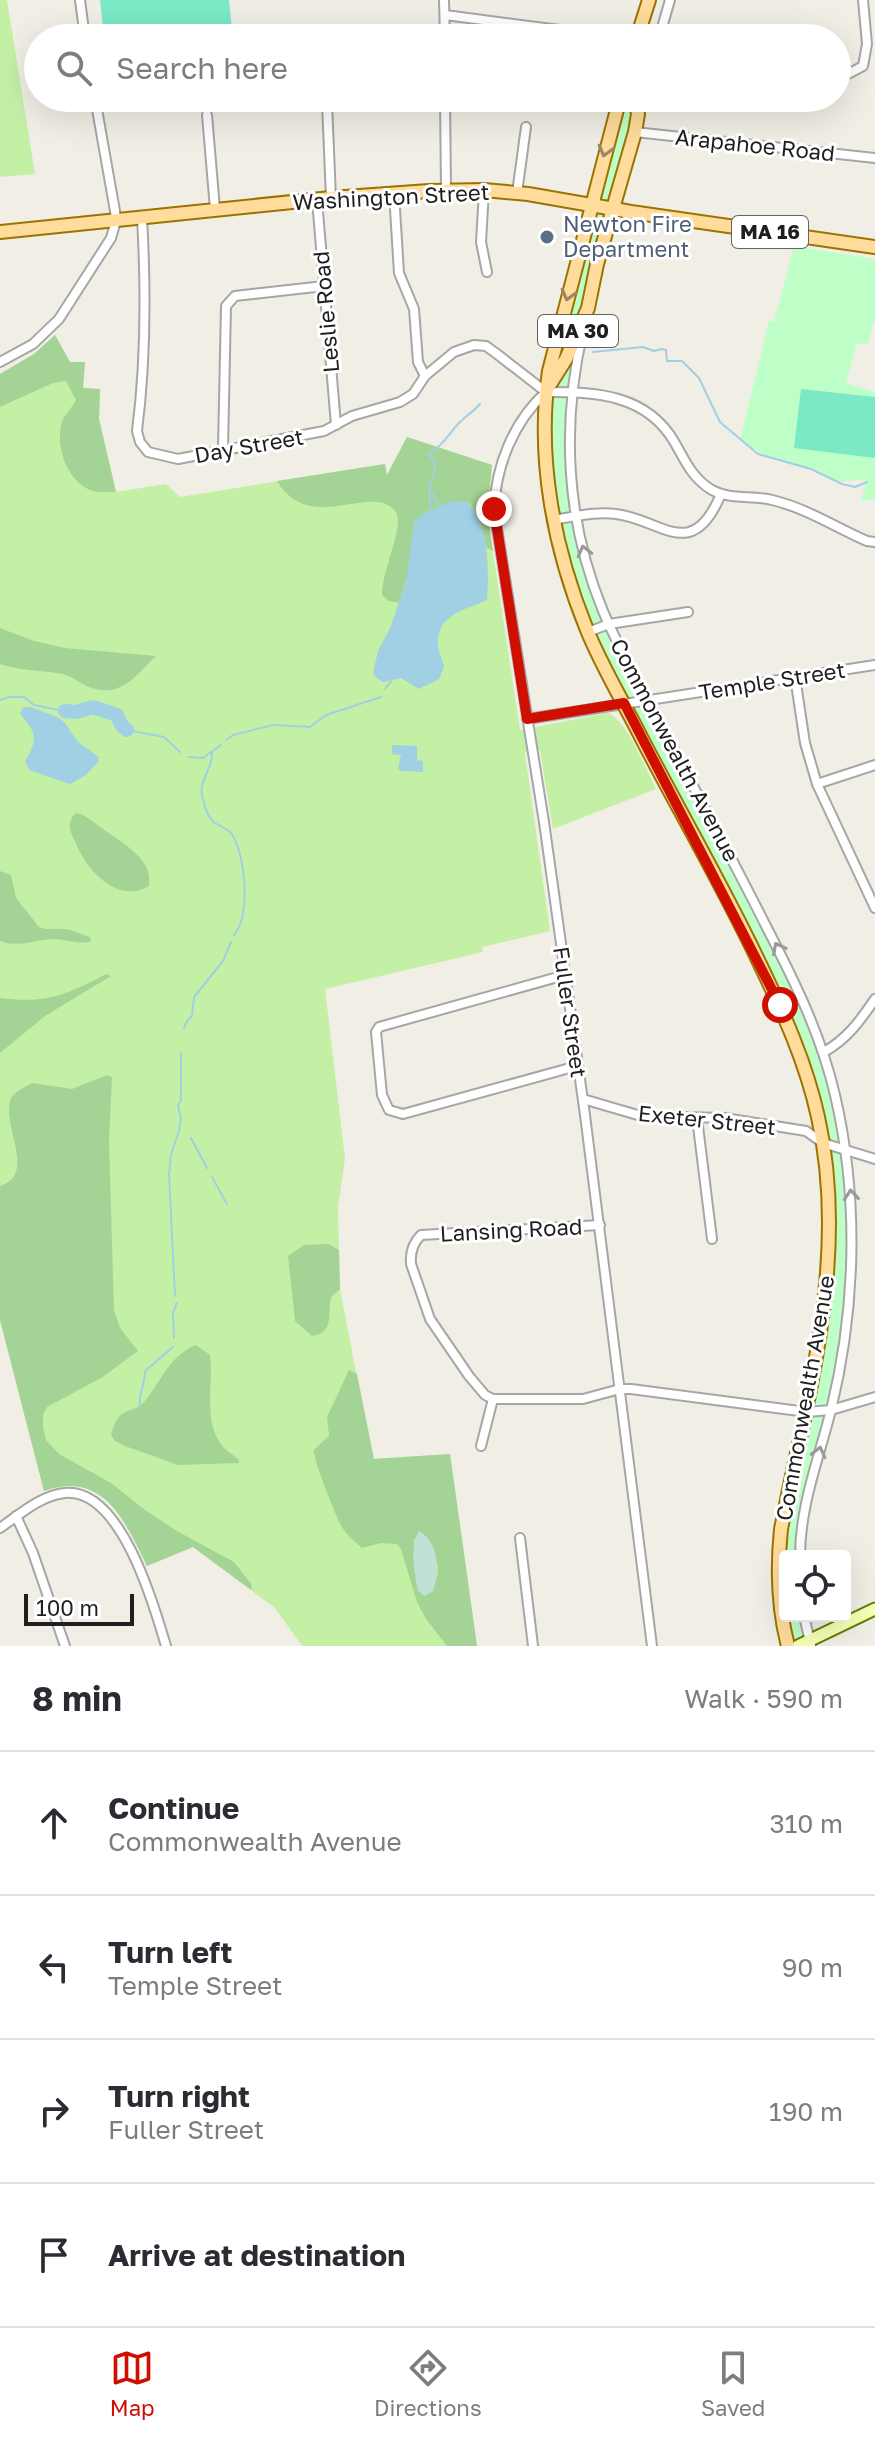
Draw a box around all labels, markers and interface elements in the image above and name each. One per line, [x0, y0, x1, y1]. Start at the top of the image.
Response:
search box [24, 24, 851, 112]
icon: search [52, 46, 96, 90]
text: Search here [116, 50, 288, 86]
street label: Arapahoe Road [674, 123, 836, 166]
one-way arrow [598, 144, 615, 158]
street label: Washington Street [292, 178, 490, 215]
place label: Newton Fire Department [563, 210, 692, 262]
road number: MA 16 [732, 216, 808, 248]
marker: Newton Fire Department [538, 228, 556, 246]
street label: Leslie Road [307, 250, 344, 374]
one-way arrow [561, 288, 578, 302]
road number: MA 30 [538, 315, 618, 347]
street label: Day Street [192, 423, 306, 468]
route end [476, 491, 512, 527]
one-way arrow [576, 544, 593, 558]
street label: Commonwealth Avenue [605, 634, 746, 866]
street label: Temple Street [697, 656, 847, 705]
one-way arrow [772, 942, 787, 956]
street label: Fuller Street [548, 945, 593, 1079]
route start [762, 987, 798, 1023]
street label: Exeter Street [637, 1099, 777, 1140]
one-way arrow [843, 1188, 860, 1201]
street label: Lansing Road [439, 1212, 583, 1247]
street label: Commonwealth Avenue [770, 1273, 839, 1523]
one-way arrow [810, 1446, 827, 1459]
map controls [779, 1550, 851, 1622]
button: locate [779, 1550, 851, 1622]
scale bar [24, 1590, 134, 1626]
text: 100 m [36, 1594, 99, 1621]
text: 8 min [32, 1678, 122, 1718]
text: Walk · 590 m [684, 1683, 843, 1714]
text: Continue [108, 1790, 239, 1826]
icon: ahead [32, 1801, 76, 1845]
text: 310 m [770, 1808, 843, 1839]
text: Commonwealth Avenue [108, 1826, 402, 1857]
text: Turn left [108, 1934, 233, 1970]
icon: left [32, 1945, 76, 1989]
text: 90 m [782, 1952, 843, 1983]
text: Temple Street [108, 1970, 282, 2001]
text: Turn right [108, 2078, 250, 2114]
icon: right [32, 2089, 76, 2133]
text: 190 m [769, 2096, 843, 2127]
text: Fuller Street [108, 2114, 264, 2145]
icon: arrive [32, 2233, 76, 2277]
text: Arrive at destination [108, 2237, 405, 2273]
tab: Map [110, 2346, 155, 2421]
tab: Directions [374, 2346, 482, 2421]
tab: Saved [701, 2346, 765, 2421]

